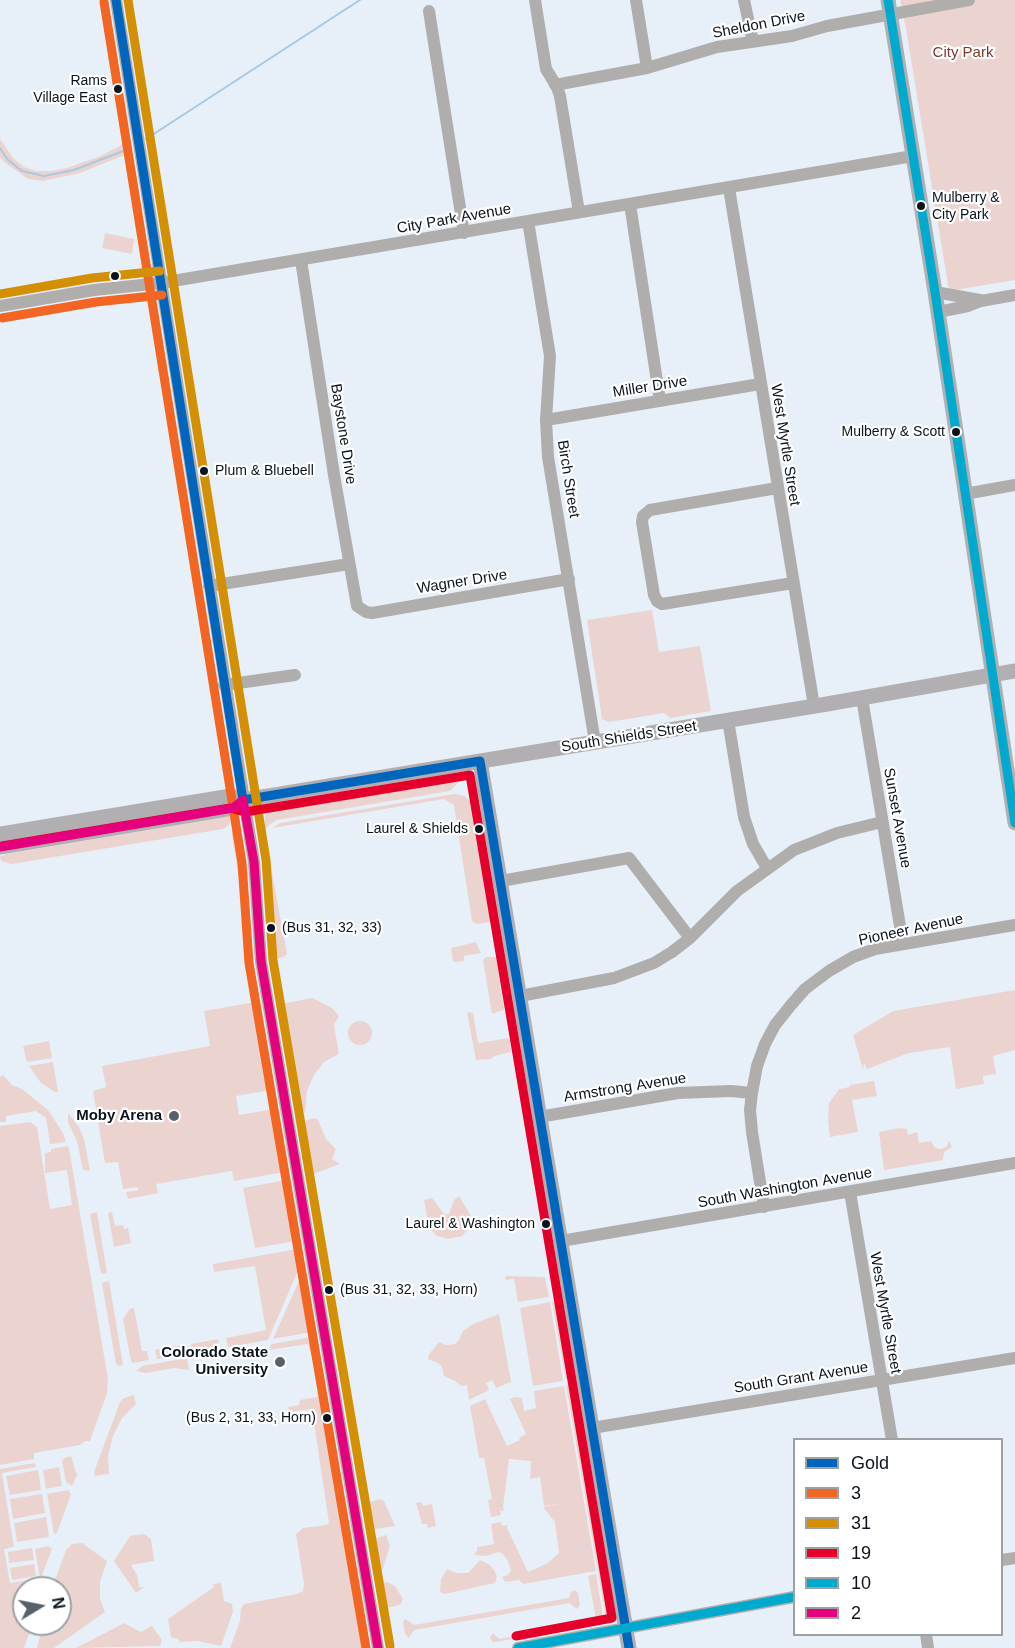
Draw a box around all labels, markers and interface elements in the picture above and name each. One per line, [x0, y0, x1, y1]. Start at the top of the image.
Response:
street label: Sheldon Drive [711, 7, 807, 43]
park label: City Park [933, 44, 993, 62]
place label: Rams Village East [33, 73, 107, 106]
marker: Rams Village East [112, 83, 124, 95]
place label: Mulberry & City Park [932, 190, 1000, 222]
street label: City Park Avenue [396, 200, 512, 238]
marker: Mulberry & City Park [915, 200, 927, 212]
unlabelled marker [109, 270, 121, 282]
street label: Miller Drive [612, 372, 688, 402]
street label: Baystone Drive [326, 382, 360, 486]
street label: West Myrtle Street [766, 383, 804, 507]
place label: Mulberry & Scott [842, 424, 945, 440]
marker: Mulberry & Scott [950, 426, 962, 438]
street label: Birch Street [553, 439, 583, 519]
place label: Plum & Bluebell [215, 463, 314, 479]
marker: Plum & Bluebell [198, 465, 210, 477]
street label: Wagner Drive [416, 566, 508, 598]
street label: South Shields Street [560, 717, 698, 757]
street label: Sunset Avenue [879, 766, 915, 870]
place label: Laurel & Shields [366, 821, 468, 837]
marker: Laurel & Shields [473, 823, 485, 835]
street label: Pioneer Avenue [857, 910, 965, 950]
place label: (Bus 31, 32, 33) [282, 920, 382, 936]
marker: (Bus 31, 32, 33) [265, 922, 277, 934]
street label: Armstrong Avenue [562, 1069, 688, 1107]
place label: Moby Arena [76, 1107, 162, 1125]
marker: Moby Arena [167, 1109, 181, 1123]
street label: South Washington Avenue [696, 1164, 874, 1212]
place label: Laurel & Washington [406, 1216, 535, 1232]
marker: Laurel & Washington [540, 1218, 552, 1230]
street label: West Myrtle Street [865, 1251, 905, 1375]
place label: (Bus 31, 32, 33, Horn) [340, 1282, 478, 1298]
marker: (Bus 31, 32, 33, Horn) [323, 1284, 335, 1296]
place label: Colorado State University [161, 1344, 268, 1379]
marker: Colorado State University [273, 1355, 287, 1369]
street label: South Grant Avenue [733, 1359, 869, 1397]
place label: (Bus 2, 31, 33, Horn) [186, 1410, 316, 1426]
marker: (Bus 2, 31, 33, Horn) [321, 1412, 333, 1424]
legend [793, 1438, 1003, 1636]
text: Gold [851, 1453, 889, 1473]
text: 3 [851, 1483, 861, 1503]
text: 31 [851, 1513, 871, 1533]
text: 19 [851, 1543, 871, 1563]
text: 10 [851, 1573, 871, 1593]
north arrow [12, 1576, 72, 1636]
text: N [49, 1596, 68, 1610]
text: 2 [851, 1603, 861, 1623]

